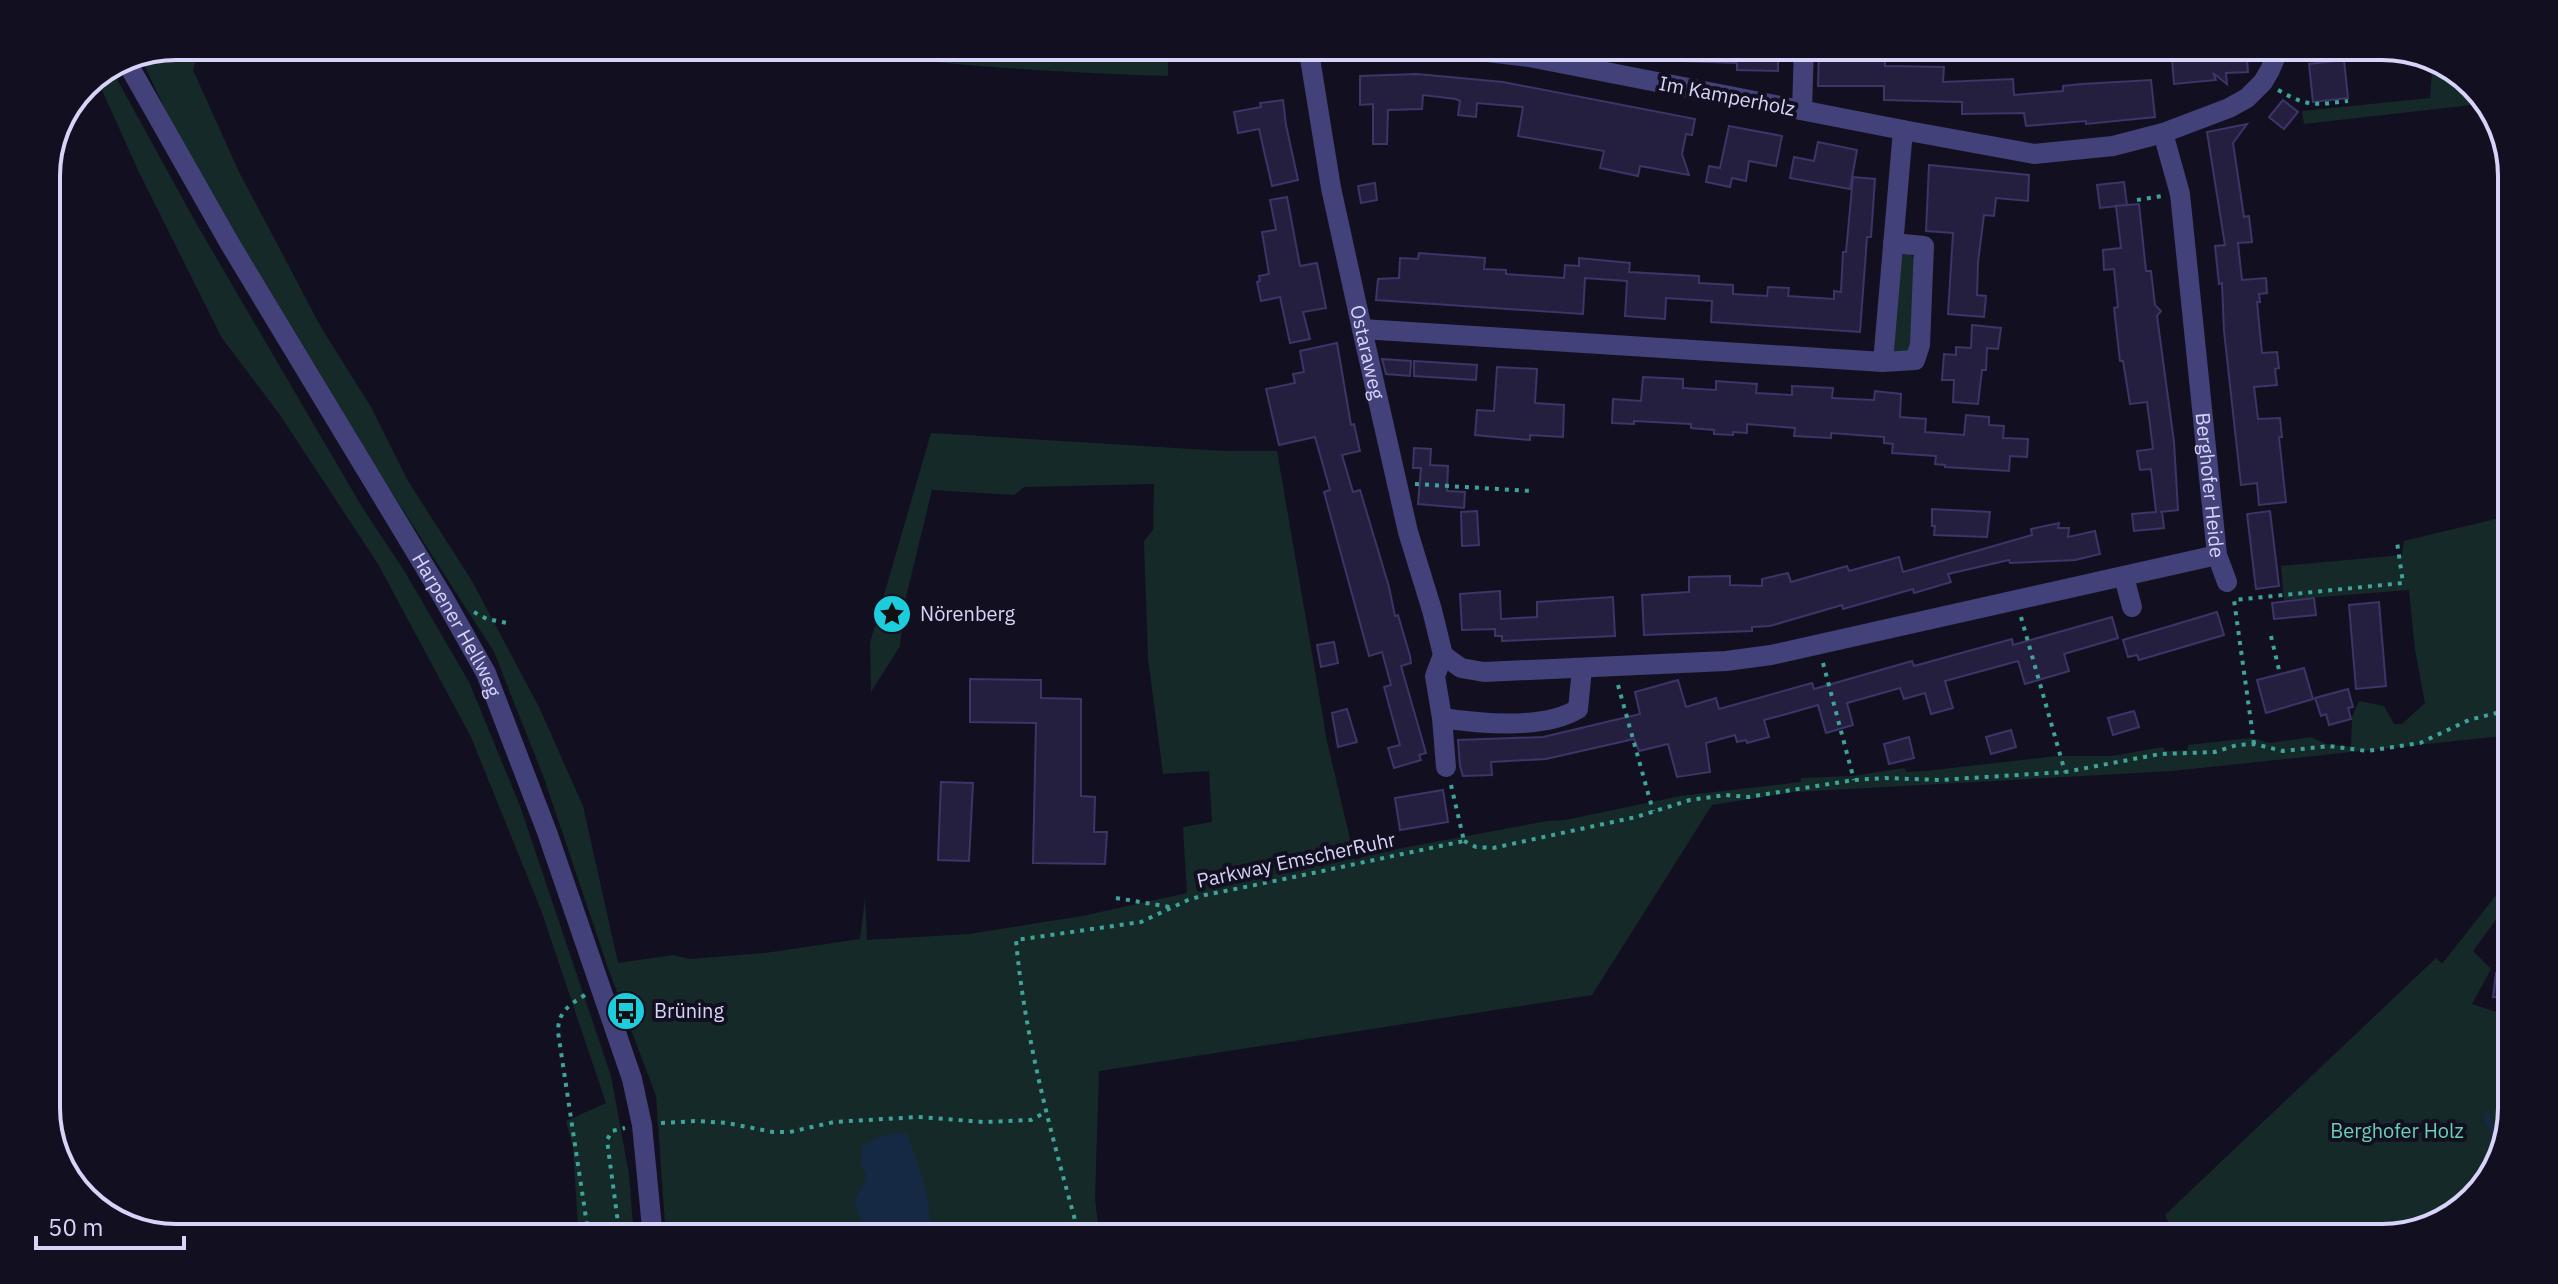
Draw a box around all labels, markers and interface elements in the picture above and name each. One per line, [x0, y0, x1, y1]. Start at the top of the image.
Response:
street label: Im Kamperholz [1657, 69, 1797, 122]
street label: Ostaraweg [1344, 302, 1392, 402]
street label: Berghofer Heide [2189, 411, 2231, 559]
street label: Harpener Hellweg [406, 547, 508, 701]
place icon: Nörenberg [871, 593, 913, 635]
place label: Nörenberg [920, 600, 1015, 627]
street label: Parkway EmscherRuhr [1194, 825, 1398, 894]
bus stop icon: Brüning [605, 990, 647, 1032]
place label: Brüning [654, 997, 724, 1024]
park label: Berghofer Holz [2330, 1117, 2464, 1144]
scale bar [36, 1200, 184, 1250]
text: 50 m [48, 1211, 103, 1243]

